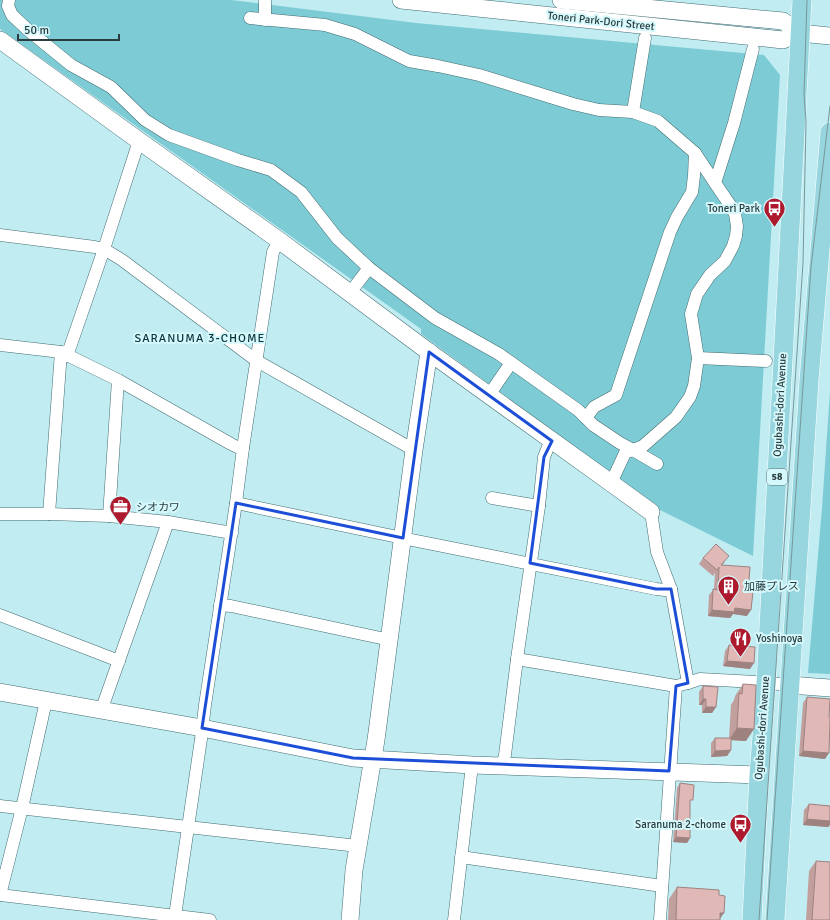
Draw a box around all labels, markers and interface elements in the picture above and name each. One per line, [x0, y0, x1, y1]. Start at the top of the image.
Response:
street label: Toneri Park-Dori Street [547, 9, 655, 33]
scale bar [18, 16, 119, 42]
text: 50 m [24, 23, 49, 38]
bus stop icon: Toneri Park [762, 195, 788, 228]
place label: Toneri Park [707, 202, 760, 215]
district label: SARANUMA 3-CHOME [135, 331, 265, 346]
street label: Ogubashi-dori Avenue [771, 353, 789, 457]
road number: 58 [767, 469, 787, 485]
office icon: シオカワ [107, 494, 133, 527]
place label: シオカワ [136, 501, 180, 514]
building icon: 加藤プレス [715, 573, 741, 606]
place label: 加藤プレス [744, 580, 799, 593]
restaurant icon: Yoshinoya [727, 625, 753, 658]
place label: Yoshinoya [756, 632, 803, 645]
street label: Ogubashi-dori Avenue [752, 676, 772, 780]
bus stop icon: Saranuma 2-chome [728, 811, 754, 844]
place label: Saranuma 2-chome [635, 818, 726, 831]

